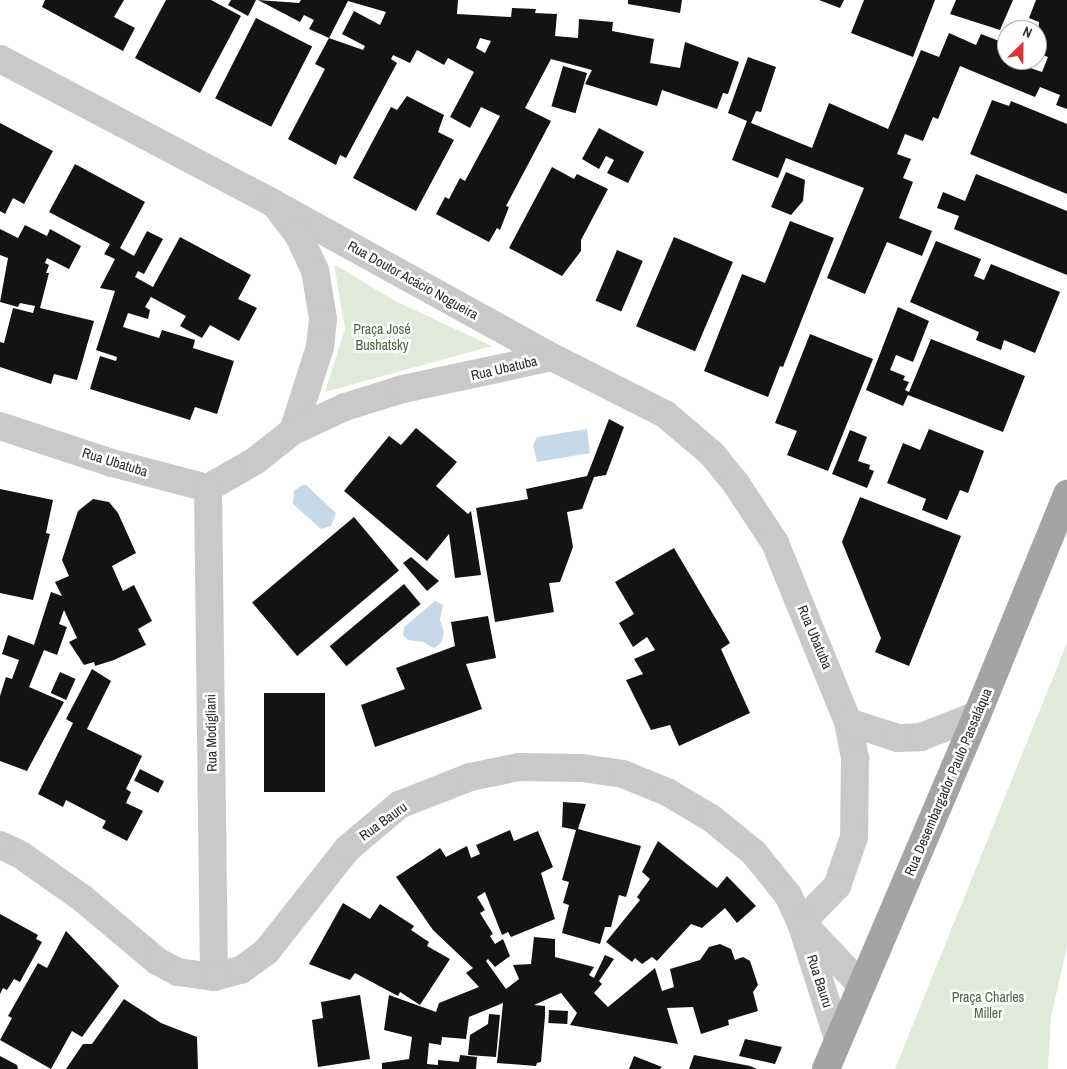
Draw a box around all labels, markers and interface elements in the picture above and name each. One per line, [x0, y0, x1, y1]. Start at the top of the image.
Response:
north arrow [997, 20, 1047, 70]
text: N [1020, 22, 1035, 42]
street label: Rua Doutor Acácio Nogueira [344, 237, 482, 323]
park label: Praça José Bushatsky [353, 321, 411, 354]
street label: Rua Ubatuba [469, 352, 539, 384]
street label: Rua Ubatuba [80, 444, 150, 480]
street label: Rua Ubatuba [794, 603, 836, 671]
street label: Rua Desembargador Paulo Passaláqua [901, 686, 995, 878]
street label: Rua Modigliani [202, 694, 220, 772]
street label: Rua Bauru [356, 798, 410, 844]
street label: Rua Bauru [804, 952, 836, 1010]
park label: Praça Charles Miller [952, 989, 1024, 1022]

